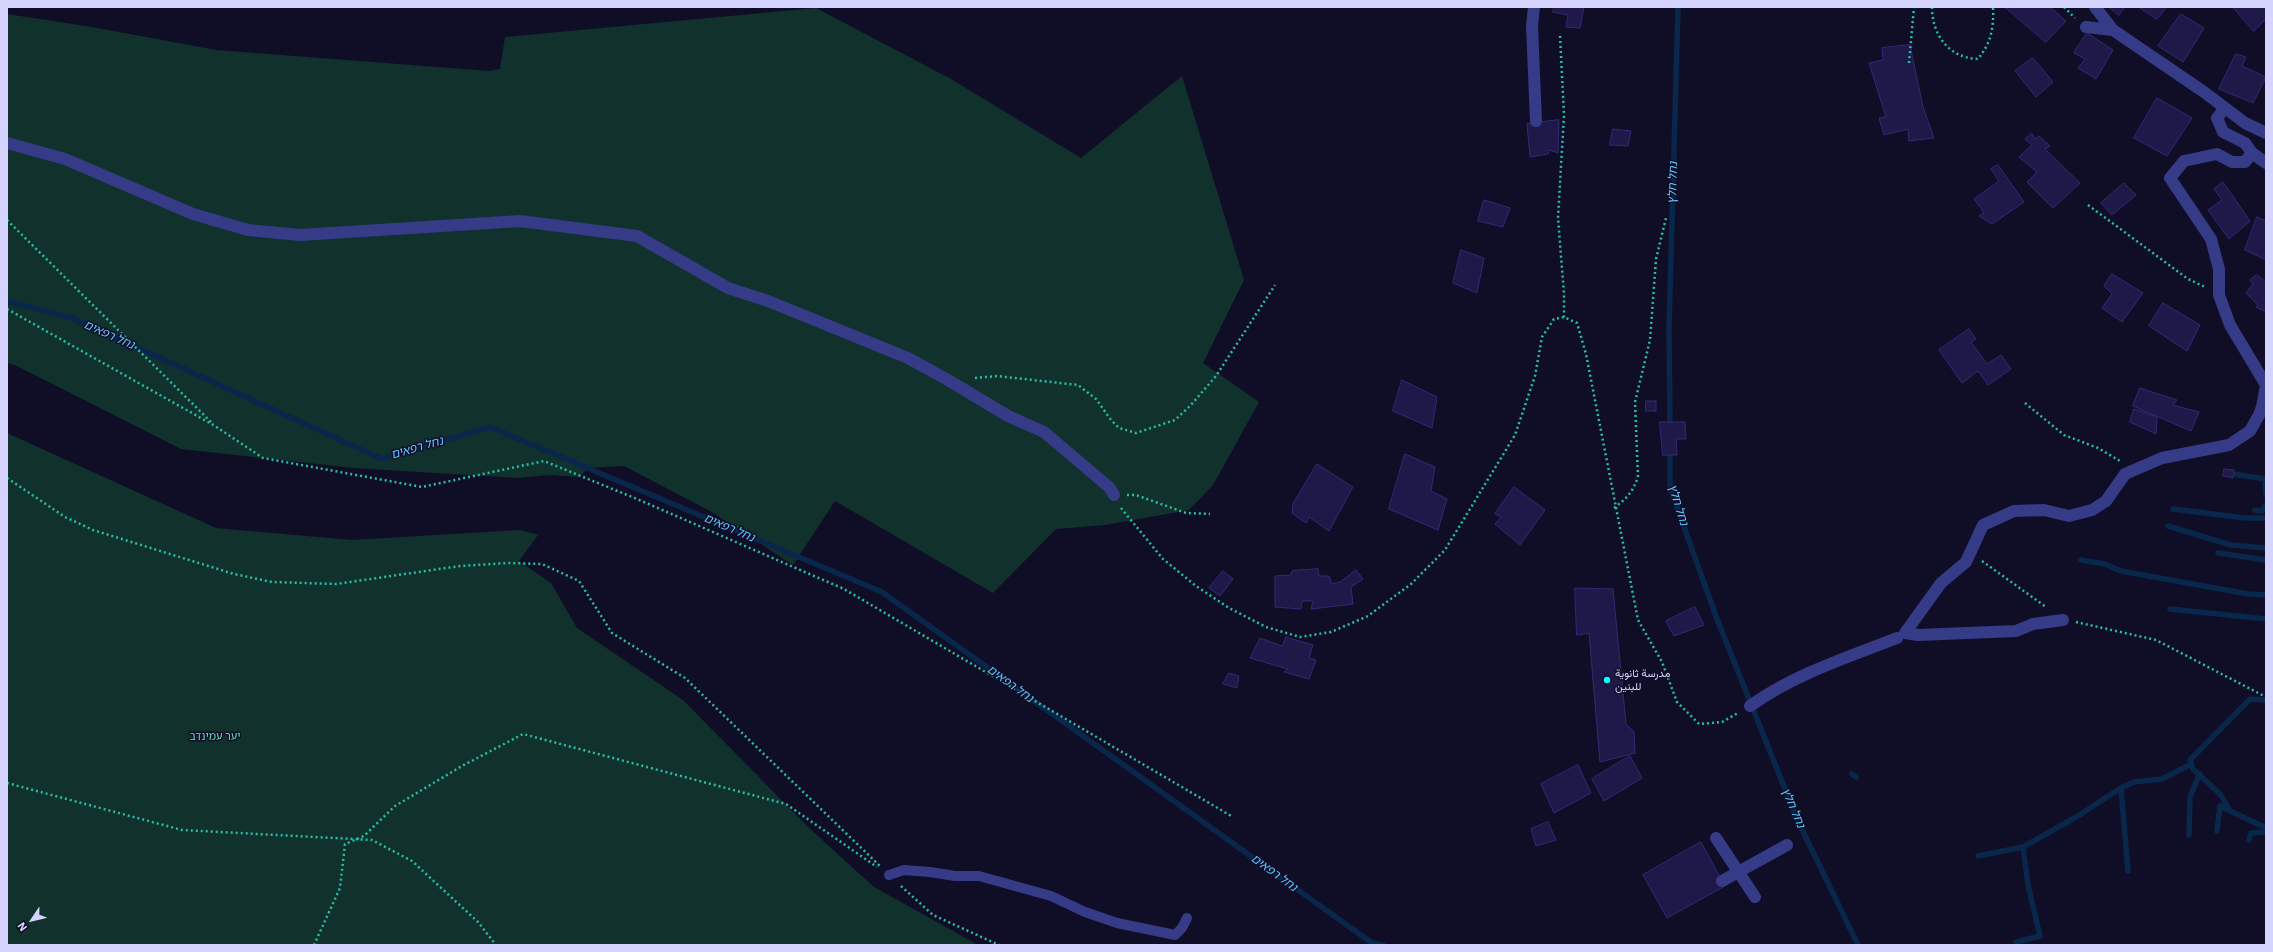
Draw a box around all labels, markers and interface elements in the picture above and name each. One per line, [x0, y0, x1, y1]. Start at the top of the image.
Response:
water label: נחל חלץ [1665, 162, 1681, 204]
water label: נחל רפאים [82, 318, 136, 352]
water label: נחל רפאים [389, 434, 445, 462]
water label: נחל חלץ [1665, 483, 1691, 527]
water label: נחל רפאים [701, 511, 757, 545]
water label: נחל רפאים [984, 662, 1036, 706]
place label: مدرسة ثانوية للبنين [1615, 667, 1670, 693]
marker: مدرسة ثانوية للبنين [1602, 675, 1612, 685]
park label: יער עמינדב [189, 730, 241, 744]
water label: נחל חלץ [1778, 786, 1808, 830]
water label: נחל רפאים [1248, 851, 1300, 895]
north arrow [12, 900, 52, 940]
text: N [14, 920, 30, 934]

